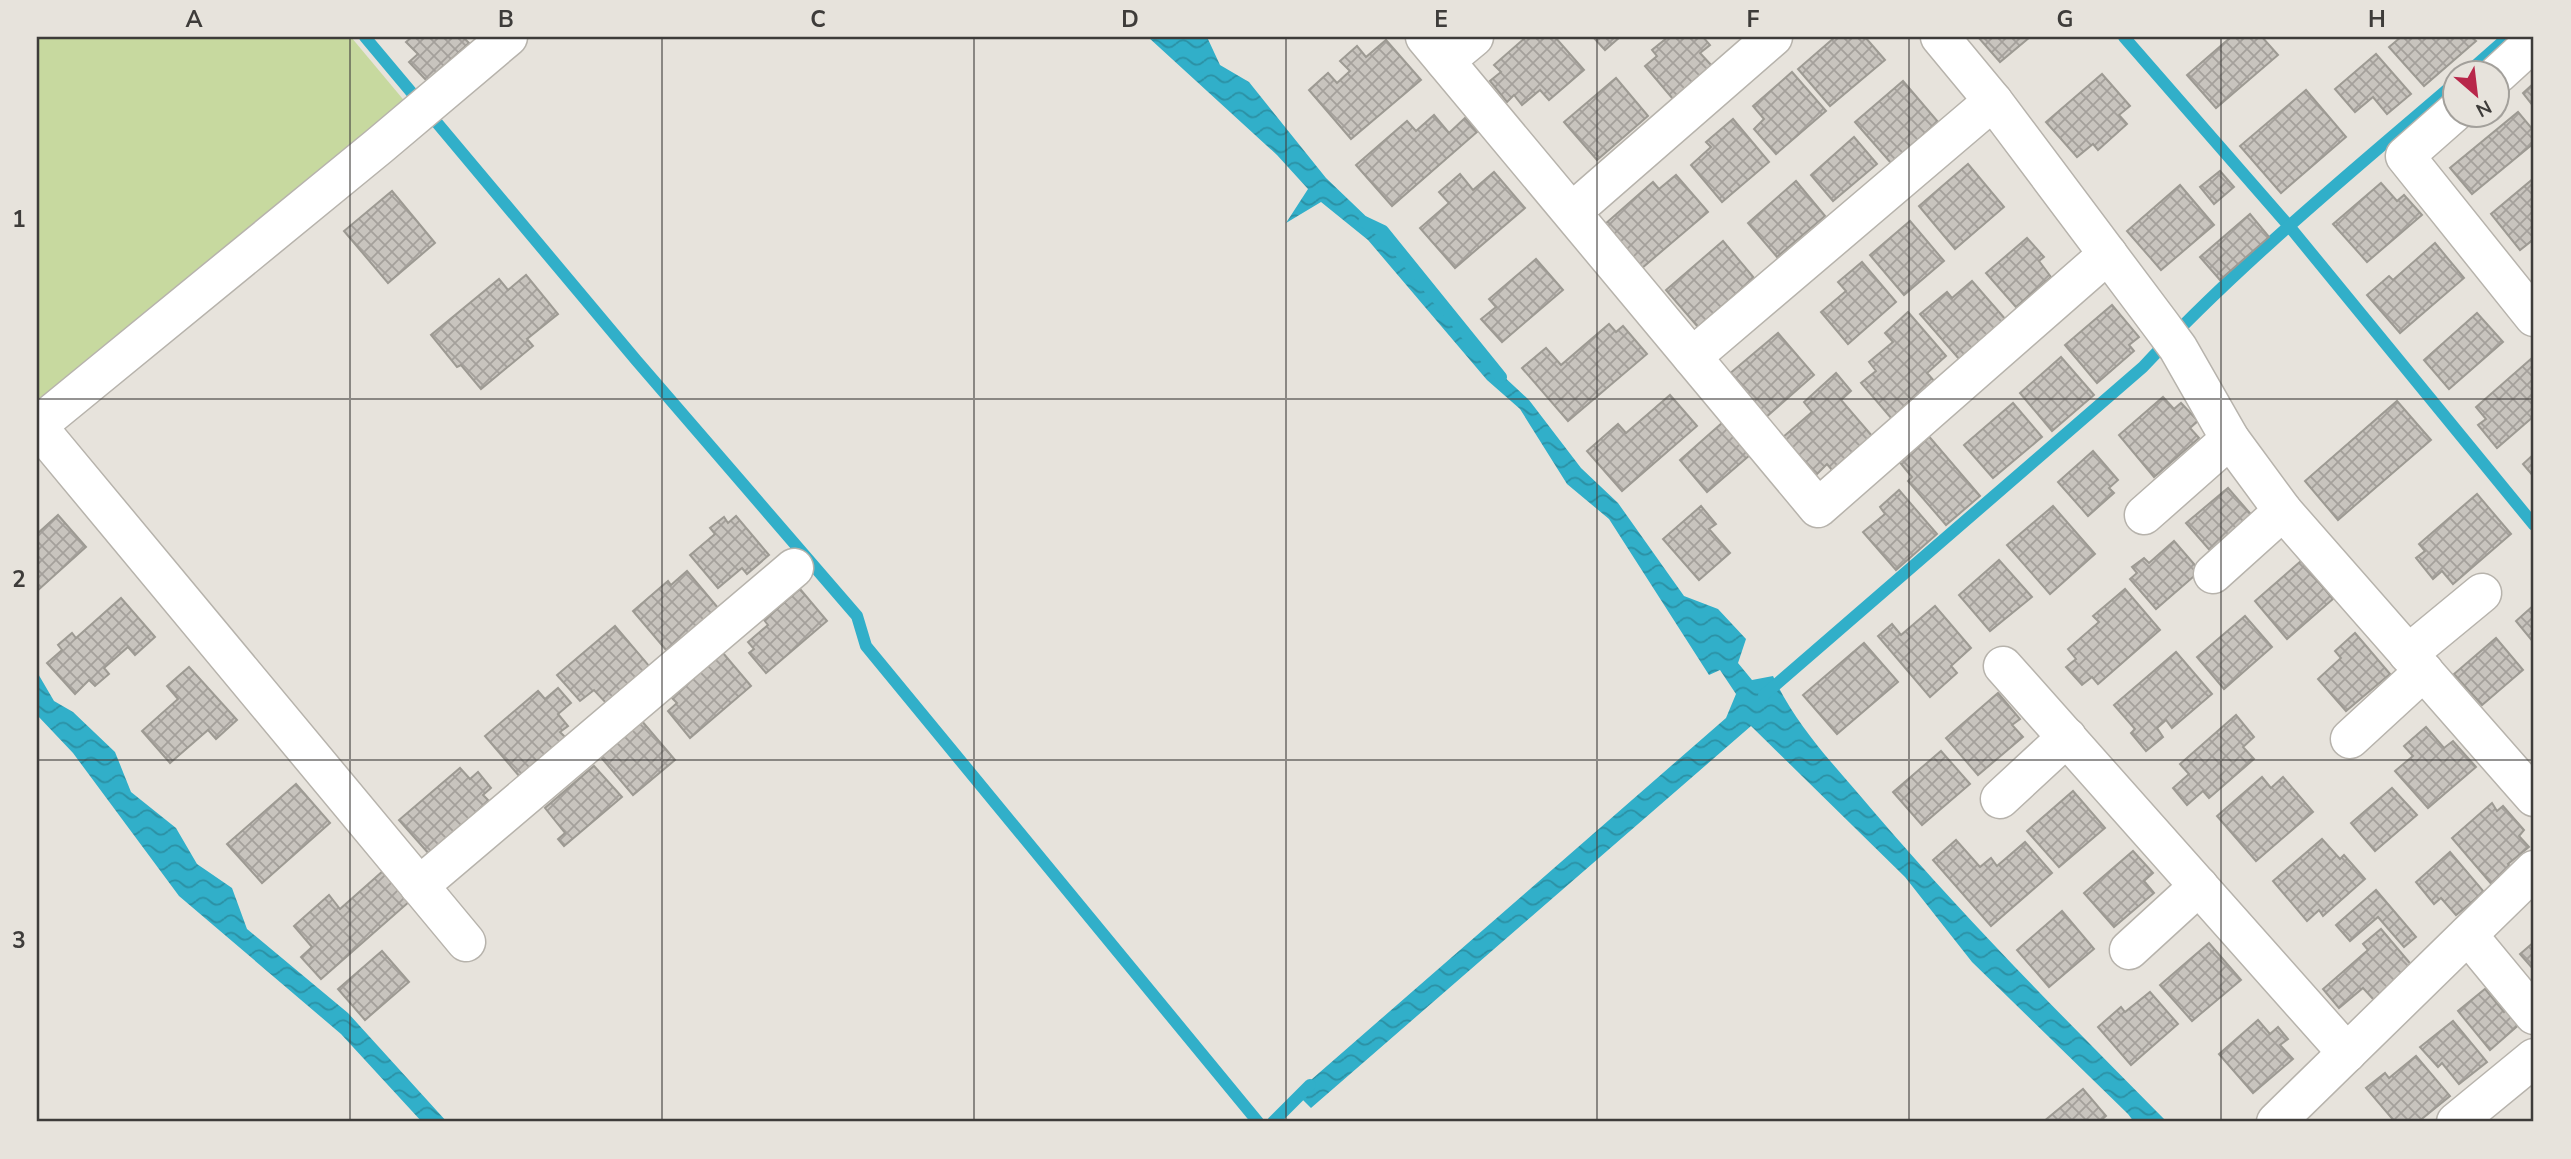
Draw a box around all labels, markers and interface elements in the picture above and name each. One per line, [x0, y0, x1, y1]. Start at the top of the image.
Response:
text: A [185, 4, 203, 35]
text: B [498, 4, 514, 35]
text: C [810, 4, 826, 35]
text: D [1121, 4, 1139, 35]
text: E [1434, 4, 1448, 35]
text: F [1747, 4, 1760, 35]
text: G [2057, 4, 2073, 35]
text: H [2368, 4, 2386, 35]
north arrow [2442, 60, 2512, 130]
text: N [2471, 93, 2496, 123]
text: 1 [12, 204, 26, 235]
text: 2 [12, 564, 26, 595]
text: 3 [12, 925, 26, 956]

